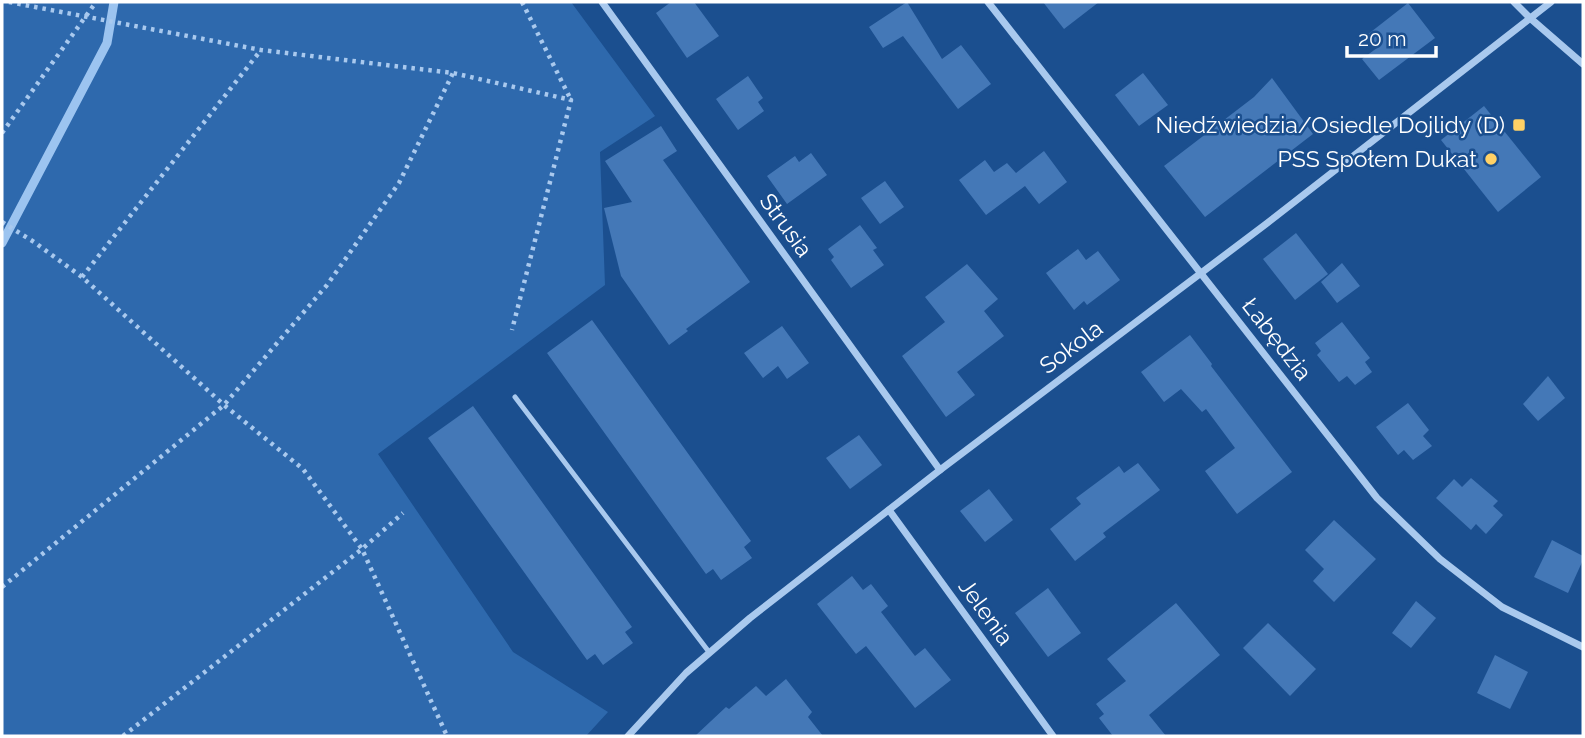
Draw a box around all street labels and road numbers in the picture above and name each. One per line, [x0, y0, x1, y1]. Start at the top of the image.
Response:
street label: Strusia [754, 188, 818, 262]
street label: Łabędzia [1237, 292, 1318, 385]
street label: Sokola [1034, 314, 1107, 379]
street label: Jelenia [953, 573, 1019, 650]

